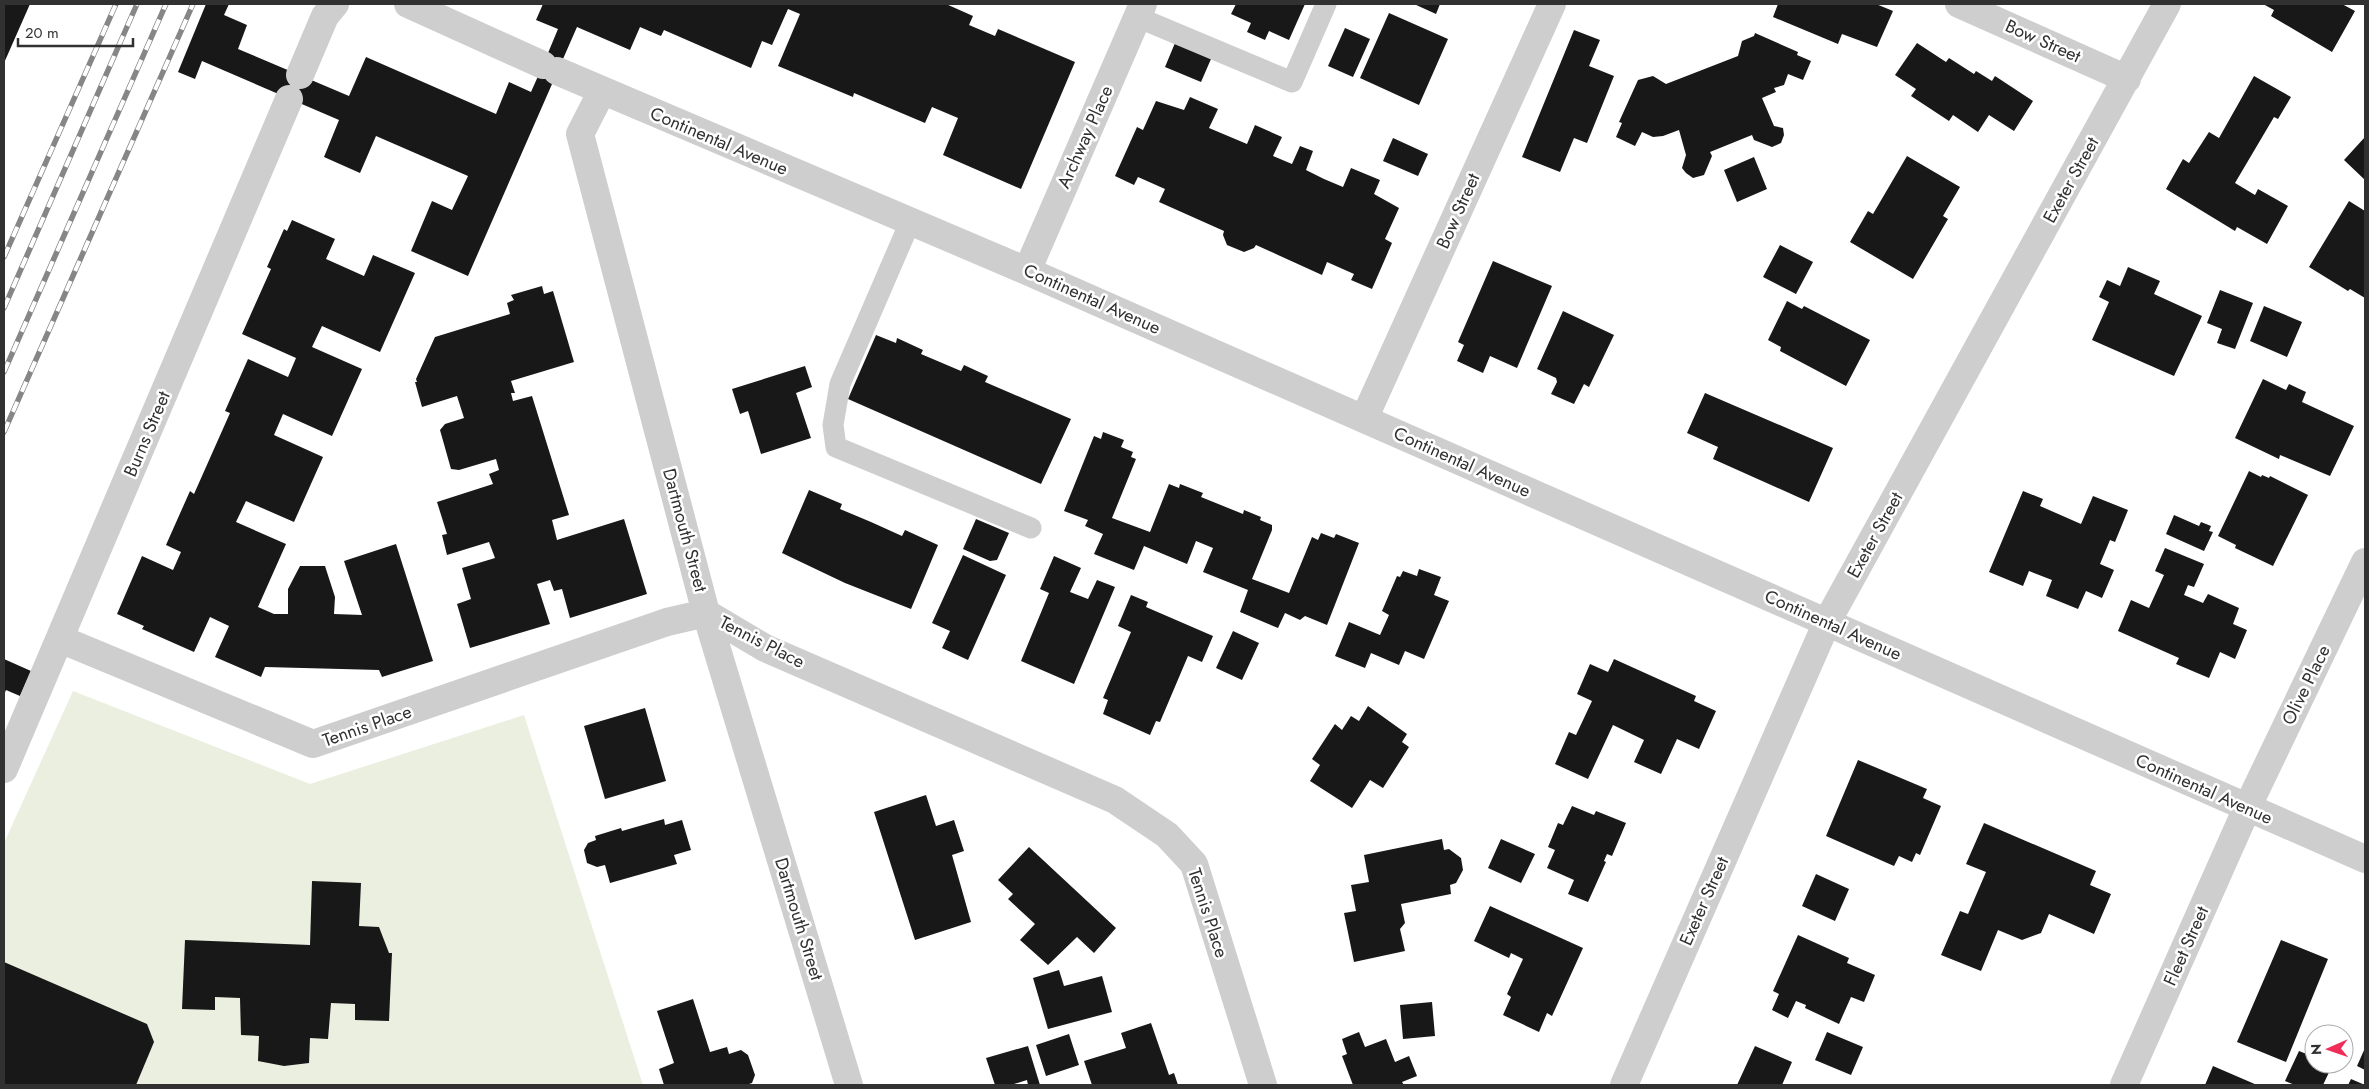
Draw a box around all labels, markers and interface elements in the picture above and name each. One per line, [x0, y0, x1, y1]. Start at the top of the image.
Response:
street label: Bow Street [2001, 13, 2086, 69]
scale bar [18, 15, 132, 47]
text: 20 m [25, 22, 59, 44]
street label: Archway Place [1051, 81, 1119, 193]
street label: Continental Avenue [646, 100, 792, 182]
street label: Exeter Street [2037, 132, 2106, 228]
street label: Bow Street [1430, 168, 1486, 253]
street label: Continental Avenue [1019, 257, 1165, 341]
street label: Burns Street [117, 387, 177, 481]
street label: Continental Avenue [1389, 420, 1535, 504]
street label: Dartmouth Street [656, 465, 714, 595]
street label: Exeter Street [1841, 487, 1910, 583]
street label: Continental Avenue [1760, 583, 1906, 667]
street label: Tennis Place [715, 609, 809, 675]
street label: Olive Place [2275, 641, 2337, 729]
street label: Tennis Place [319, 699, 415, 753]
street label: Continental Avenue [2131, 747, 2277, 831]
street label: Exeter Street [1673, 852, 1735, 949]
street label: Dartmouth Street [768, 855, 830, 984]
street label: Tennis Place [1181, 865, 1235, 961]
street label: Fleet Street [2157, 902, 2215, 990]
north arrow [2304, 1024, 2354, 1074]
text: N [2306, 1044, 2326, 1055]

